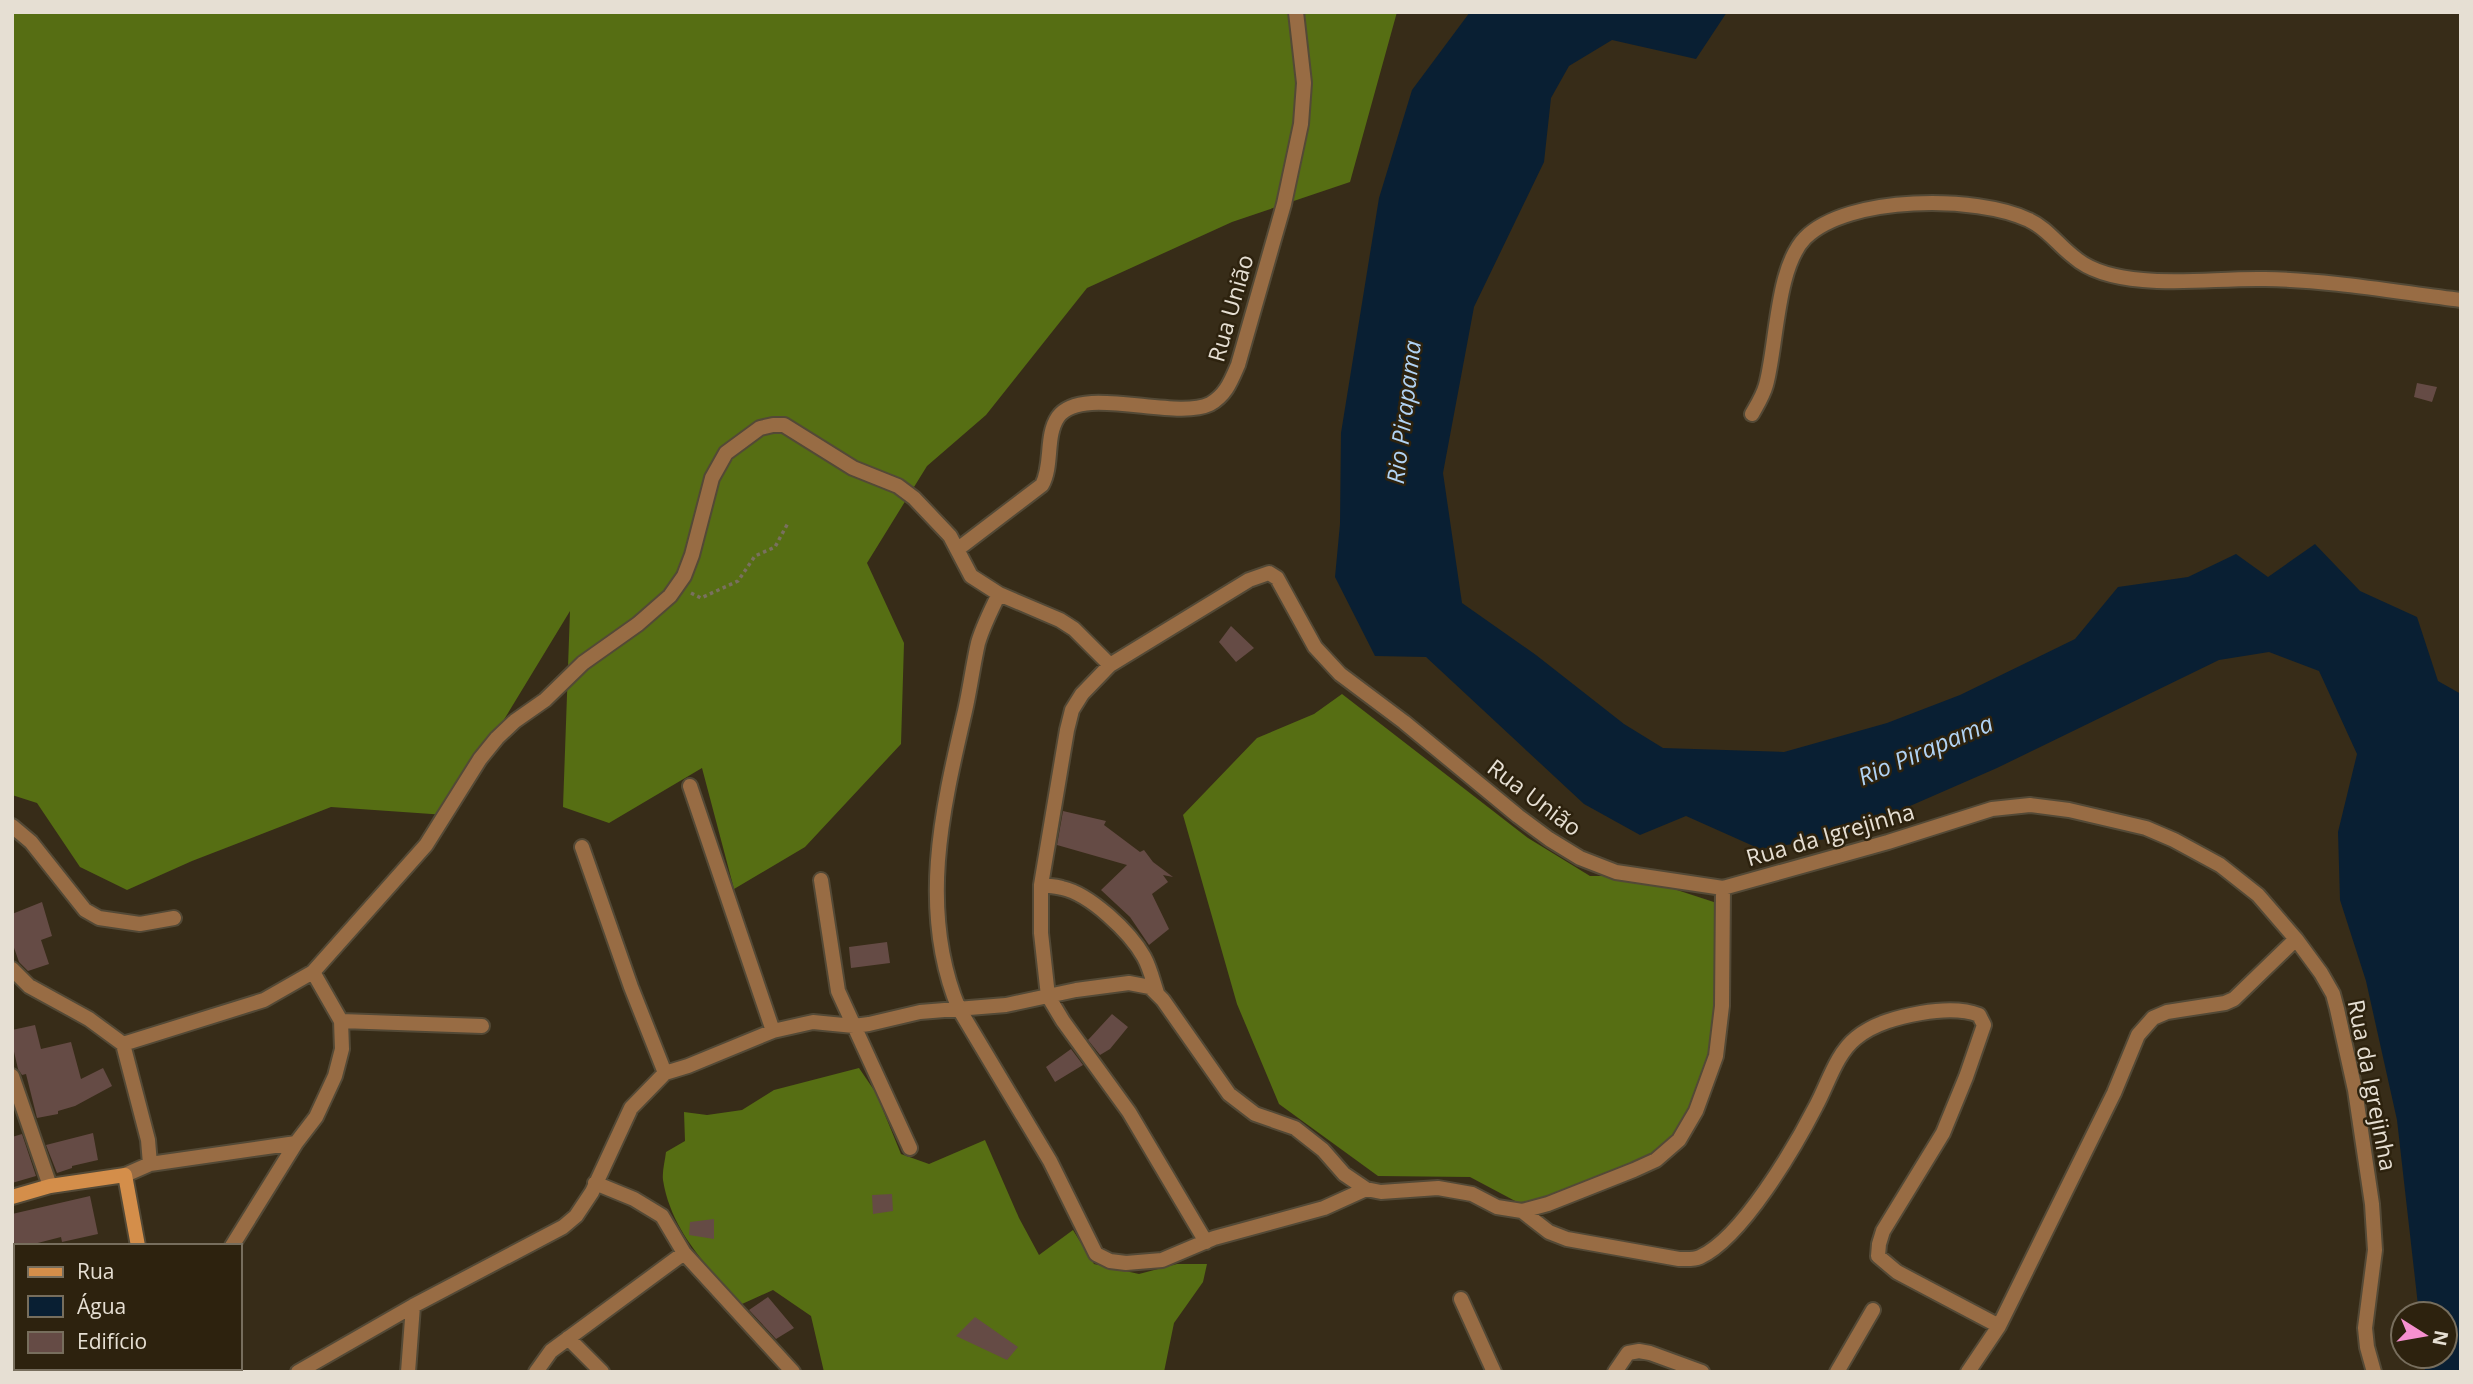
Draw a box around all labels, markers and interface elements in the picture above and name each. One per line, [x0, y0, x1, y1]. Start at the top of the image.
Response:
street label: Rua União [1199, 251, 1261, 365]
water label: Rio Pirapama [1378, 338, 1428, 486]
water label: Rio Pirapama [1852, 705, 1998, 792]
street label: Rua União [1481, 751, 1589, 843]
street label: Rua da Igrejinha [1742, 795, 1918, 873]
street label: Rua da Igrejinha [2341, 997, 2405, 1173]
legend [14, 1244, 242, 1370]
text: Rua [77, 1257, 115, 1285]
text: Água [77, 1292, 126, 1320]
north arrow [2389, 1300, 2459, 1370]
text: Edifício [77, 1327, 147, 1355]
text: N [2426, 1328, 2455, 1348]

